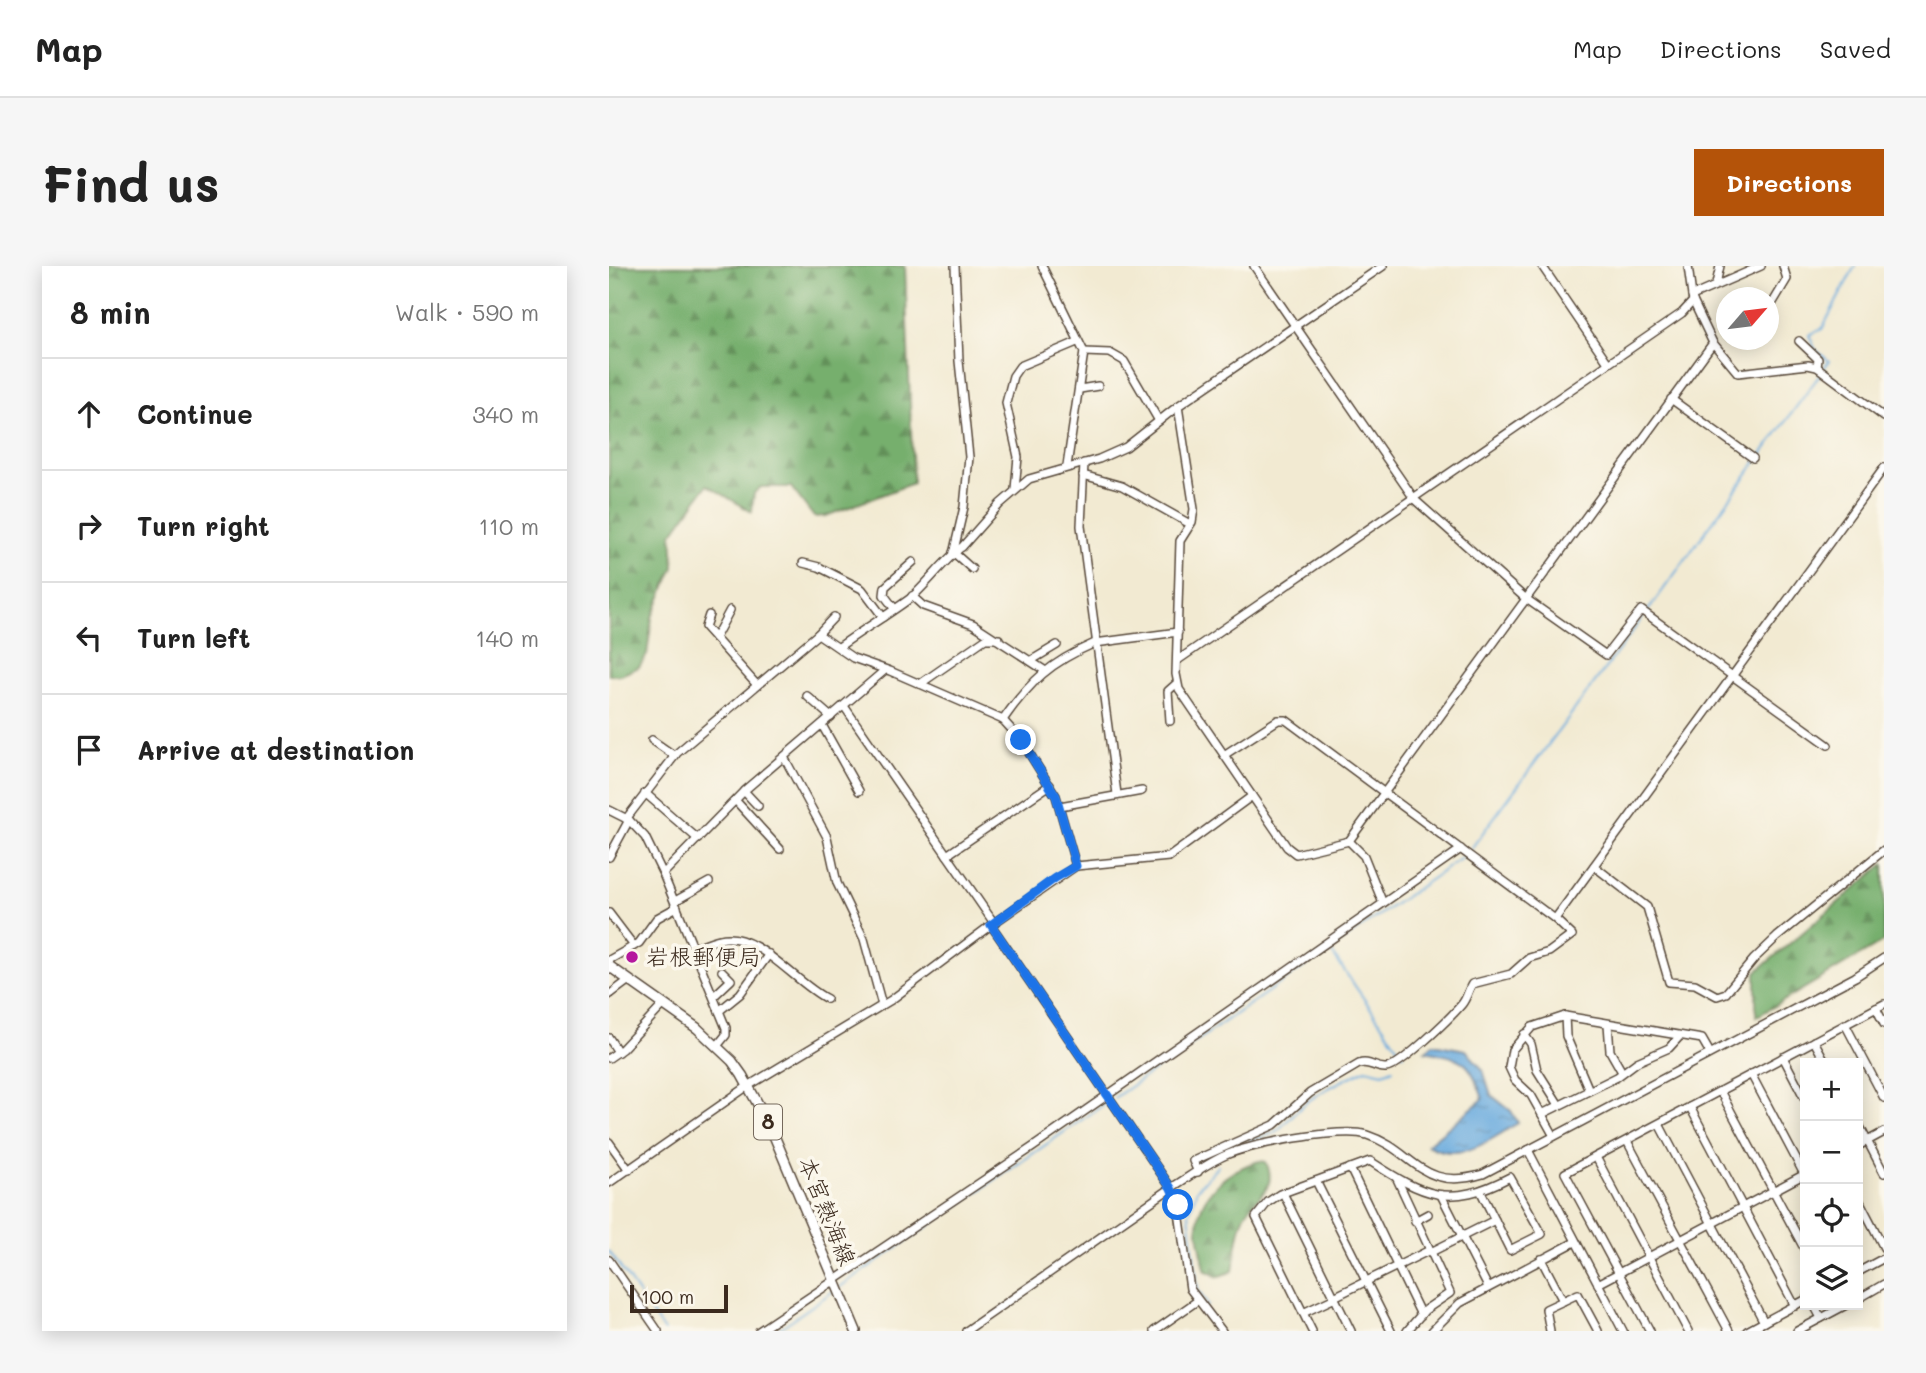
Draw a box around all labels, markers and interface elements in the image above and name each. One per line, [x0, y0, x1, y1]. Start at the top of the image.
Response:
text: Map [35, 27, 103, 70]
text: Map [1573, 33, 1622, 64]
text: Directions [1660, 33, 1782, 64]
text: Saved [1820, 33, 1891, 64]
button: Directions [1694, 149, 1884, 216]
text: Find us [42, 151, 220, 214]
north arrow [1716, 287, 1779, 350]
text: 8 min [70, 292, 151, 332]
text: Walk · 590 m [395, 297, 539, 327]
icon: ahead [70, 395, 108, 433]
text: Continue [137, 397, 253, 431]
text: 340 m [472, 399, 539, 429]
icon: right [70, 507, 108, 545]
text: Turn right [137, 509, 270, 543]
text: 110 m [479, 511, 539, 541]
icon: left [70, 619, 108, 657]
text: Turn left [137, 621, 250, 655]
text: 140 m [475, 623, 539, 653]
route end [1005, 724, 1036, 755]
icon: arrive [70, 731, 108, 769]
text: Arrive at destination [137, 733, 414, 767]
place label: 岩根郵便局 [646, 941, 761, 971]
marker: 岩根郵便局 [624, 949, 640, 965]
map controls [1800, 1058, 1863, 1310]
button: + [1800, 1058, 1863, 1121]
road number: 8 [754, 1104, 782, 1140]
button: − [1800, 1121, 1863, 1184]
street label: 本宮熱海線 [792, 1152, 863, 1270]
button: locate [1800, 1184, 1863, 1247]
route start [1162, 1189, 1193, 1220]
button: layers [1800, 1247, 1863, 1310]
scale bar [630, 1282, 728, 1314]
text: 100 m [641, 1284, 694, 1309]

